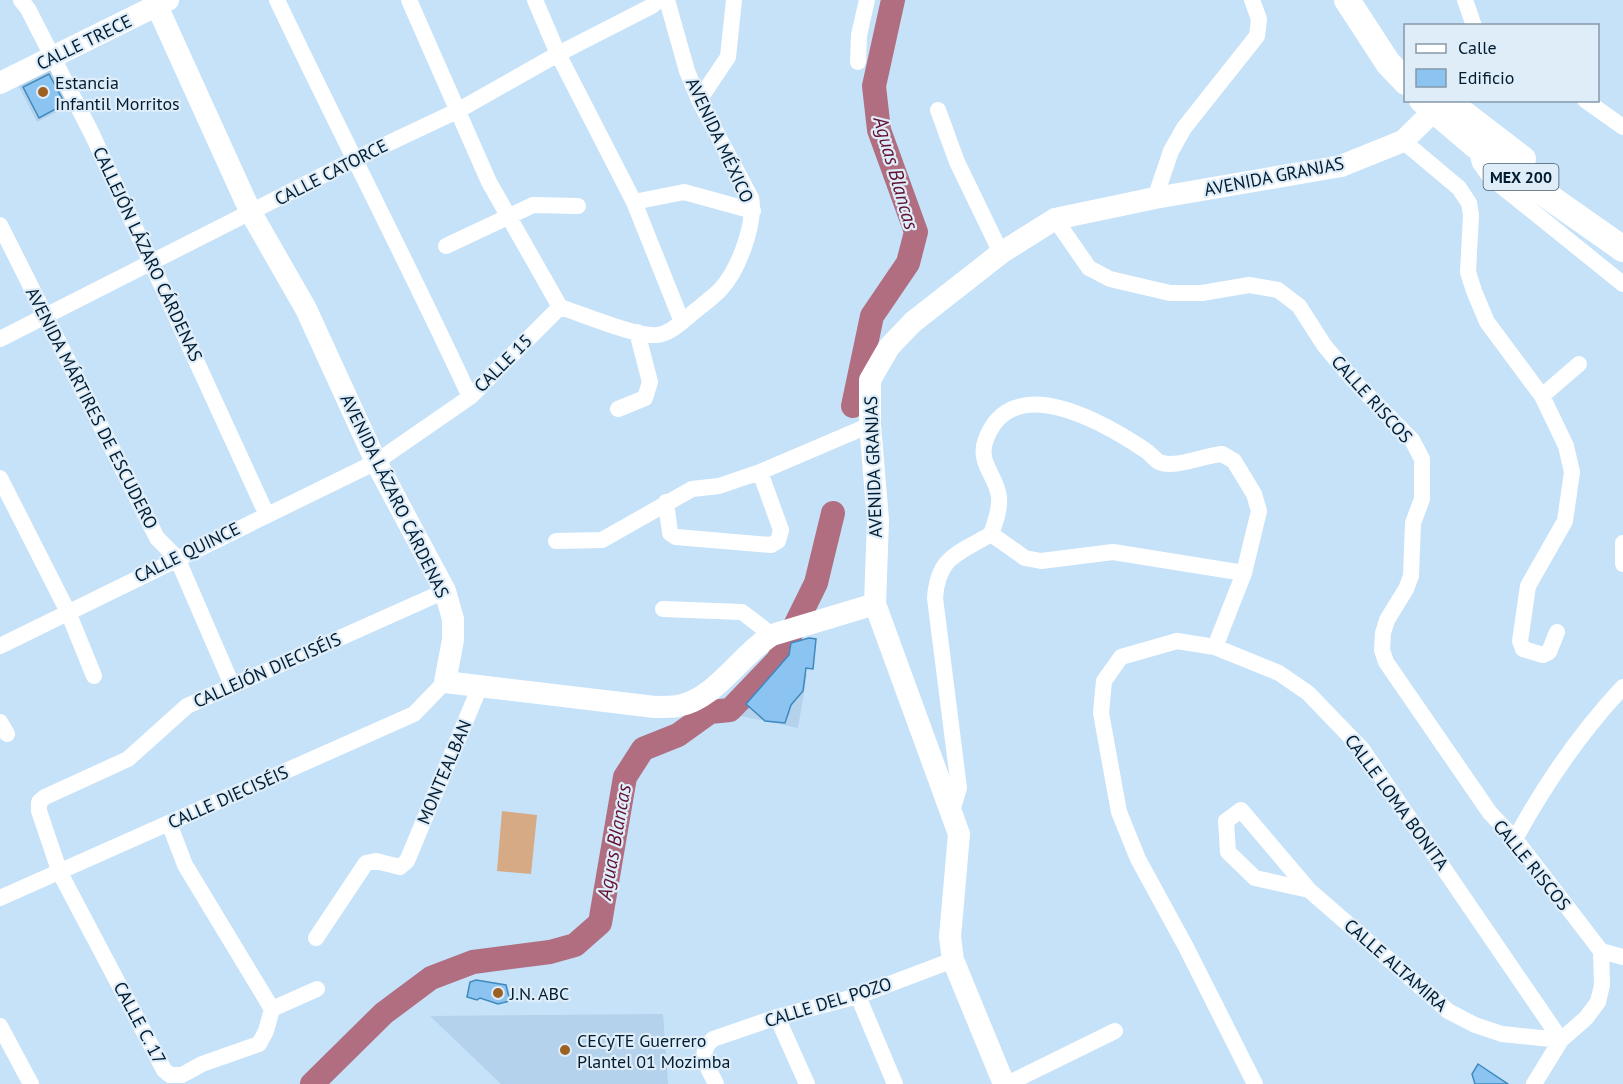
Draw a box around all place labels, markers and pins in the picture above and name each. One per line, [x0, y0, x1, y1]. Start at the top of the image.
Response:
place label: Estancia Infantil Morritos [55, 71, 180, 115]
marker: Estancia Infantil Morritos [36, 85, 50, 99]
place label: J.N. ABC [509, 982, 569, 1005]
marker: J.N. ABC [491, 986, 505, 1000]
place label: CECyTE Guerrero Plantel 01 Mozimba [577, 1029, 730, 1073]
marker: CECyTE Guerrero Plantel 01 Mozimba [558, 1043, 572, 1057]

